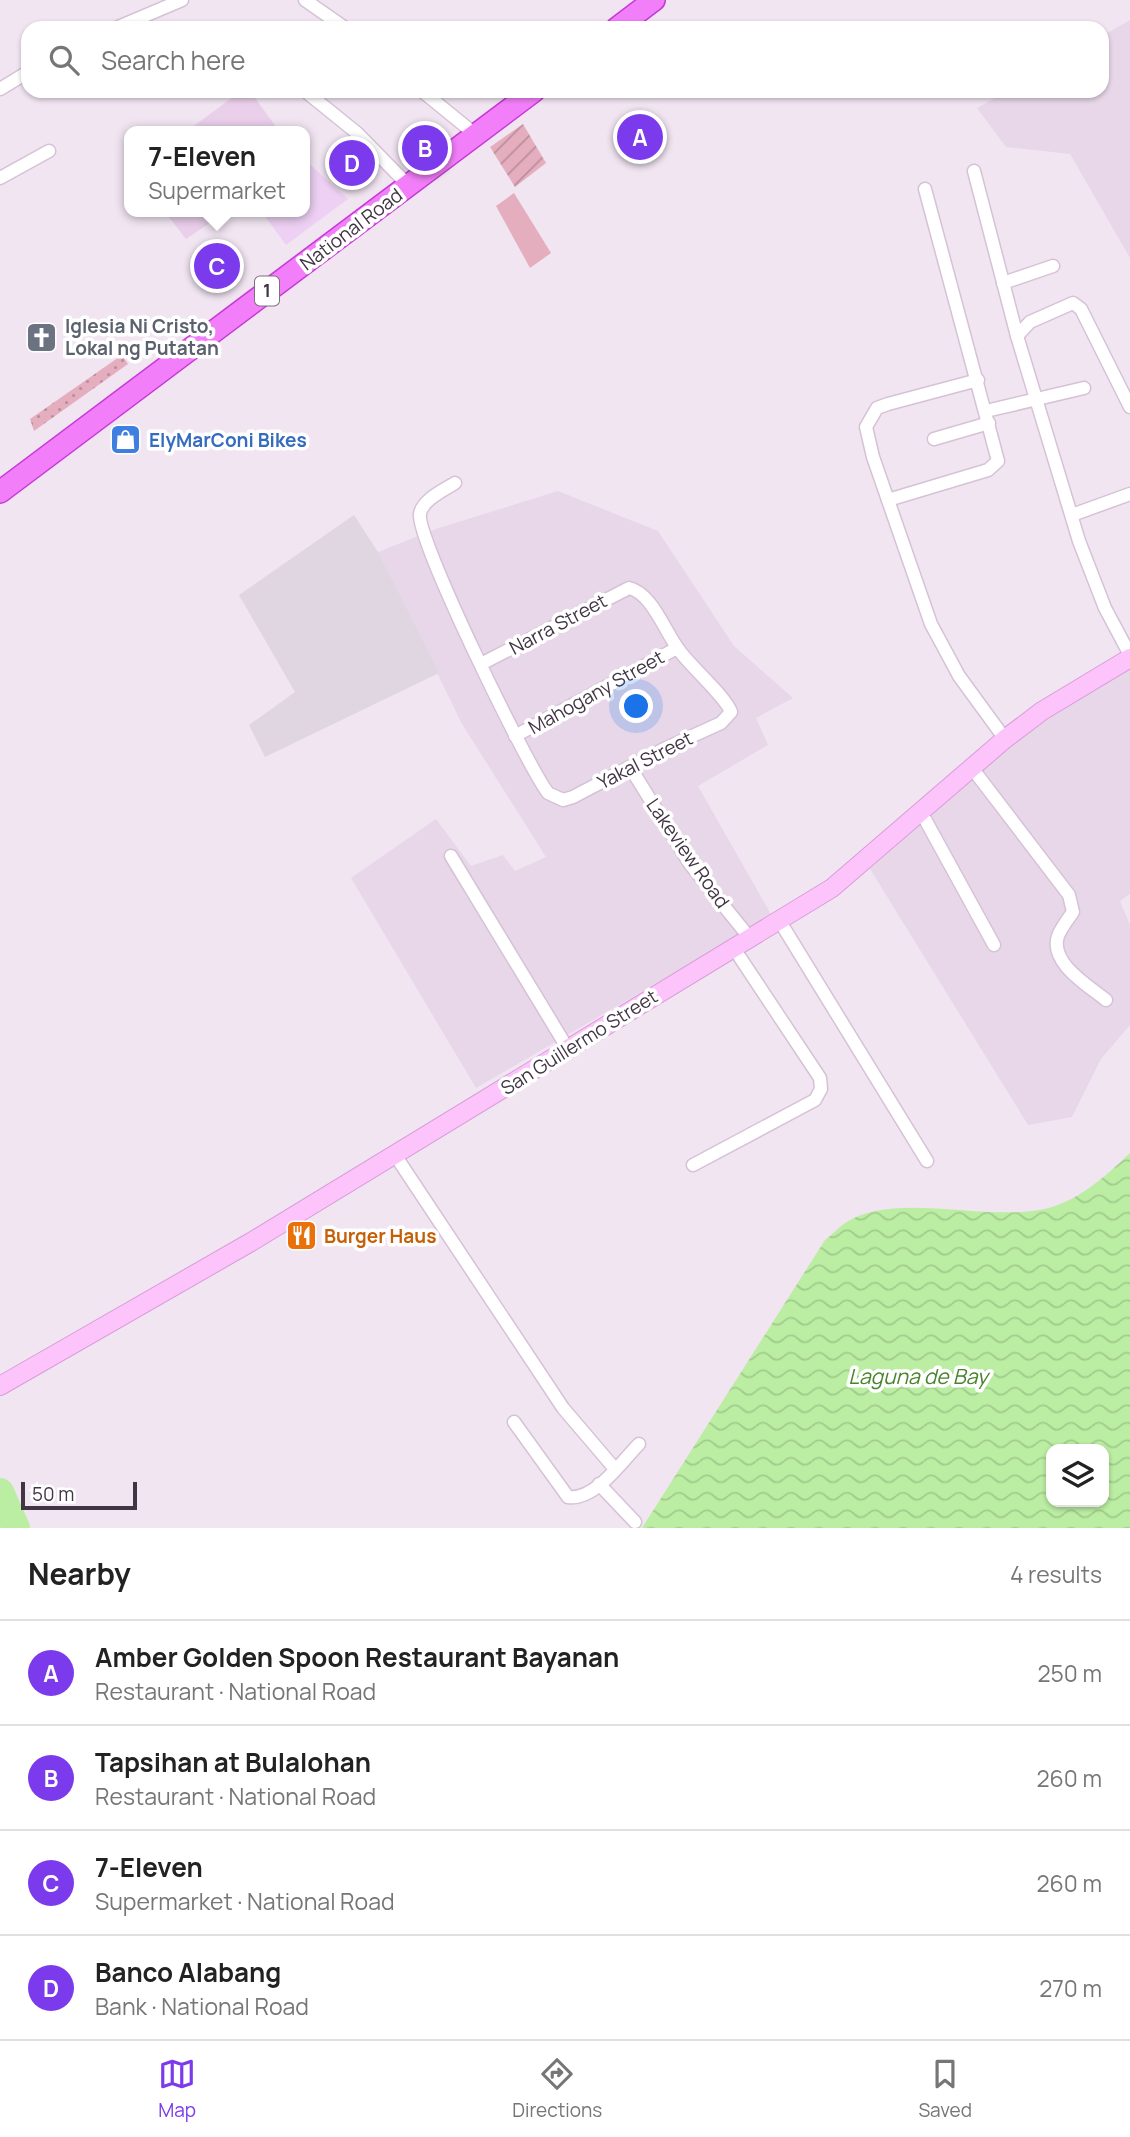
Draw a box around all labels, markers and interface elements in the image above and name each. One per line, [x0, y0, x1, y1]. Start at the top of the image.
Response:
search box [21, 21, 1109, 98]
icon: search [45, 41, 83, 79]
text: Search here [101, 42, 246, 78]
pin: A [617, 111, 663, 163]
pin: B [402, 122, 448, 174]
popup [124, 126, 310, 217]
pin: D [329, 137, 375, 189]
text: 7-Eleven [148, 138, 256, 174]
text: Supermarket [148, 174, 286, 206]
street label: National Road [294, 182, 408, 276]
pin: C [194, 240, 240, 292]
road number: 1 [255, 276, 279, 306]
place label: Iglesia Ni Cristo, Lokal ng Putatan [65, 313, 219, 361]
church icon: Iglesia Ni Cristo, Lokal ng Putatan [25, 320, 59, 354]
shop icon: ElyMarConi Bikes [109, 423, 143, 457]
place label: ElyMarConi Bikes [149, 427, 307, 453]
street label: Narra Street [505, 587, 611, 661]
street label: Mahogany Street [523, 644, 669, 740]
your location [619, 689, 653, 723]
street label: Yakal Street [593, 725, 697, 795]
street label: Lakeview Road [641, 793, 735, 913]
street label: San Guillermo Street [496, 983, 662, 1101]
restaurant icon: Burger Haus [284, 1219, 318, 1253]
place label: Burger Haus [324, 1223, 436, 1249]
water label: Laguna de Bay [848, 1362, 991, 1390]
map controls [1046, 1444, 1109, 1507]
button: layers [1046, 1444, 1109, 1507]
scale bar [21, 1479, 136, 1511]
text: 50 m [32, 1481, 74, 1507]
text: Nearby [28, 1553, 131, 1594]
text: 4 results [1010, 1558, 1102, 1590]
text: Amber Golden Spoon Restaurant Bayanan [95, 1639, 619, 1675]
text: A [43, 1657, 59, 1689]
text: 250 m [1037, 1657, 1102, 1689]
text: Restaurant · National Road [95, 1675, 376, 1707]
text: Tapsihan at Bulalohan [95, 1744, 371, 1780]
text: B [44, 1762, 58, 1794]
text: 260 m [1036, 1762, 1102, 1794]
text: Restaurant · National Road [95, 1780, 376, 1812]
text: 7-Eleven [95, 1849, 203, 1885]
text: C [43, 1867, 60, 1899]
text: 260 m [1036, 1867, 1102, 1899]
text: Supermarket · National Road [95, 1885, 395, 1917]
text: Banco Alabang [95, 1954, 281, 1990]
text: D [43, 1972, 59, 2004]
text: 270 m [1039, 1972, 1102, 2004]
text: Bank · National Road [95, 1990, 309, 2022]
tab: Map [158, 2055, 196, 2123]
tab: Directions [512, 2055, 602, 2123]
tab: Saved [918, 2055, 972, 2123]

